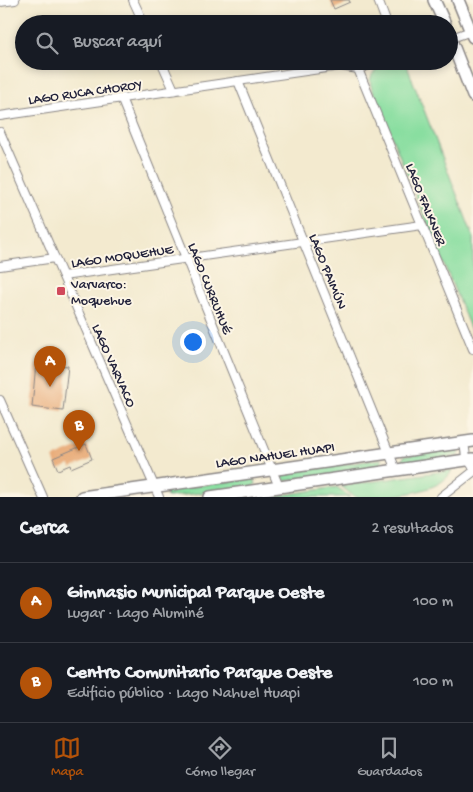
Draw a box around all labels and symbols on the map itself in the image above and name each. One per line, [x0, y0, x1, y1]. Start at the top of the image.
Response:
street label: LAGO RUCA CHOROY [27, 77, 143, 110]
street label: LAGO FALKNER [400, 161, 449, 249]
street label: LAGO PAIMÚN [304, 232, 350, 312]
street label: LAGO CURRUHUÉ [183, 241, 235, 338]
street label: LAGO MOQUEHUE [70, 242, 176, 273]
place label: Varvarco: Moquehue [70, 277, 132, 310]
marker: Varvarco: Moquehue [55, 285, 67, 297]
street label: LAGO VARVACO [87, 322, 139, 411]
your location [180, 329, 206, 355]
pin: A [34, 346, 66, 387]
pin: B [63, 410, 95, 451]
street label: LAGO NAHUEL HUAPI [215, 440, 336, 473]

